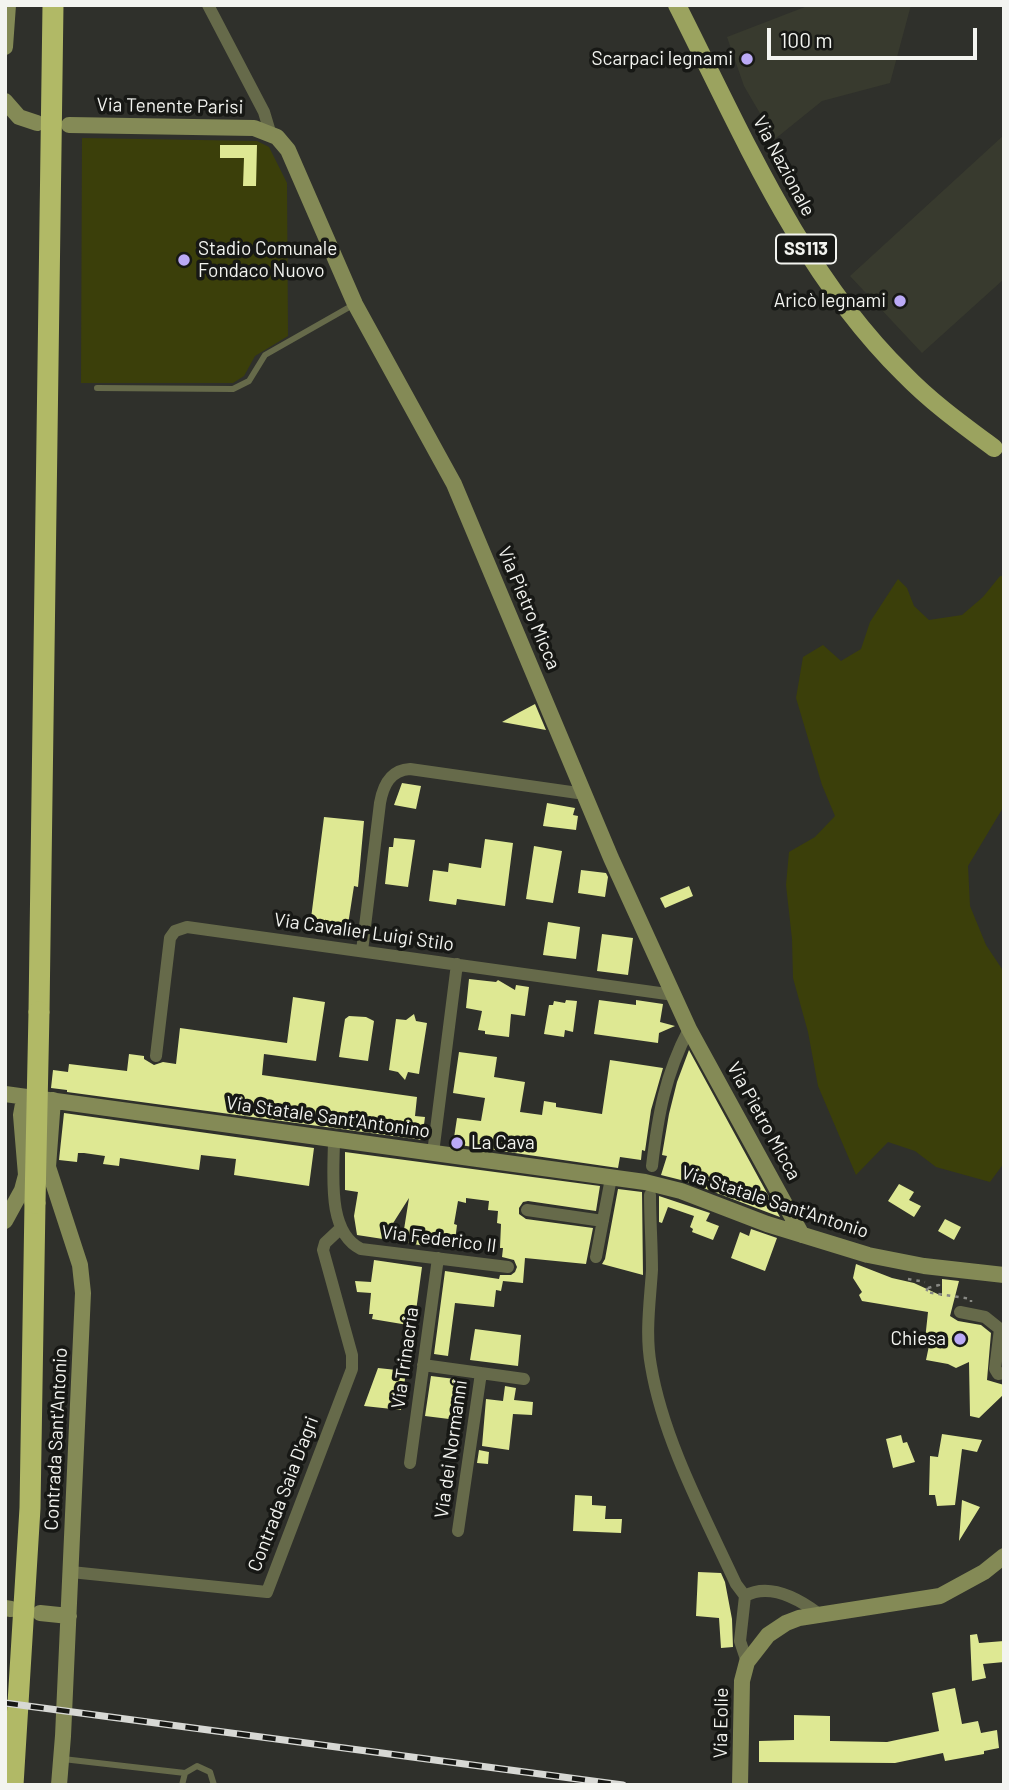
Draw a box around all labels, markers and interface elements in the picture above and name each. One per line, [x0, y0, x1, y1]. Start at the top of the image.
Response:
scale bar [771, 14, 981, 58]
text: 100 m [780, 27, 833, 52]
place label: Scarpaci legnami [592, 48, 733, 70]
marker: Scarpaci legnami [739, 51, 755, 67]
street label: Via Tenente Parisi [96, 93, 244, 119]
street label: Via Nazionale [748, 112, 820, 220]
road number: SS113 [776, 234, 836, 264]
place label: Stadio Comunale Fondaco Nuovo [198, 238, 337, 282]
marker: Stadio Comunale Fondaco Nuovo [176, 252, 192, 268]
place label: Aricò legnami [774, 290, 886, 312]
marker: Aricò legnami [892, 293, 908, 309]
street label: Via Pietro Micca [493, 543, 565, 673]
street label: Via Cavalier Luigi Stilo [273, 908, 455, 956]
street label: Via Pietro Micca [722, 1058, 806, 1184]
street label: Via Statale Sant'Antonino [225, 1091, 431, 1143]
place label: La Cava [471, 1132, 535, 1154]
marker: La Cava [449, 1135, 465, 1151]
street label: Via Statale Sant'Antonio [678, 1161, 872, 1243]
street label: Via Federico II [380, 1221, 498, 1257]
street label: Via Trinacria [387, 1306, 423, 1410]
place label: Chiesa [891, 1328, 946, 1350]
marker: Chiesa [952, 1331, 968, 1347]
street label: Contrada Sant'Antonio [40, 1347, 72, 1531]
street label: Via dei Normanni [430, 1378, 472, 1520]
street label: Contrada Saia D'agri [243, 1413, 323, 1575]
street label: Via Eolie [709, 1687, 733, 1759]

